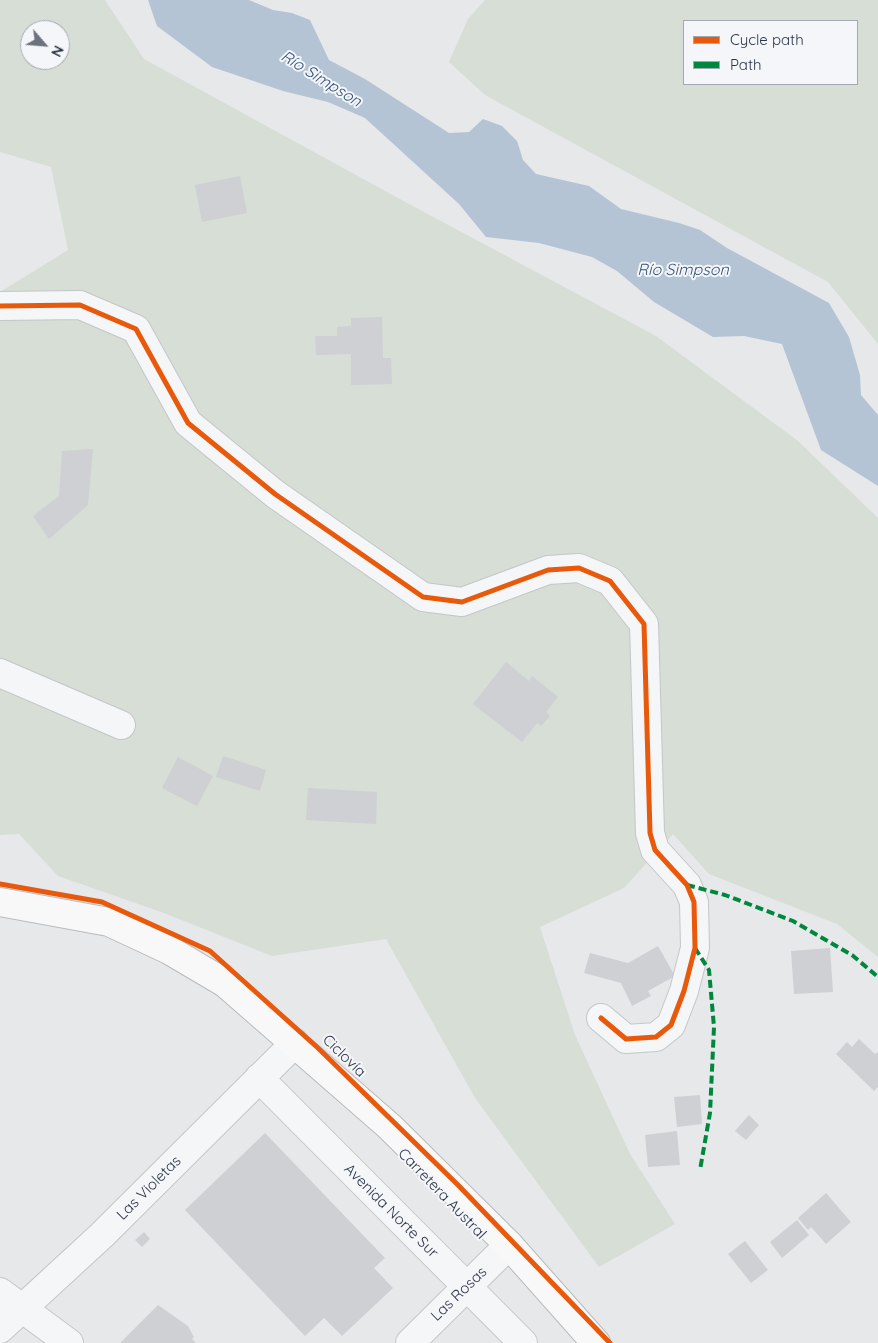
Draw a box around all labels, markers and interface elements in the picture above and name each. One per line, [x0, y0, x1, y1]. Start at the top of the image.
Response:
north arrow [20, 20, 70, 70]
legend [683, 20, 858, 85]
text: Cycle path [730, 30, 804, 49]
text: N [47, 43, 68, 60]
water label: Río Simpson [277, 47, 365, 111]
text: Path [730, 55, 762, 74]
water label: Río Simpson [637, 260, 729, 280]
street label: Ciclovía [319, 1031, 369, 1081]
street label: Carretera Austral [394, 1145, 490, 1243]
street label: Las Violetas [113, 1152, 185, 1224]
street label: Avenida Norte Sur [340, 1160, 442, 1262]
street label: Las Rosas [427, 1263, 491, 1325]

